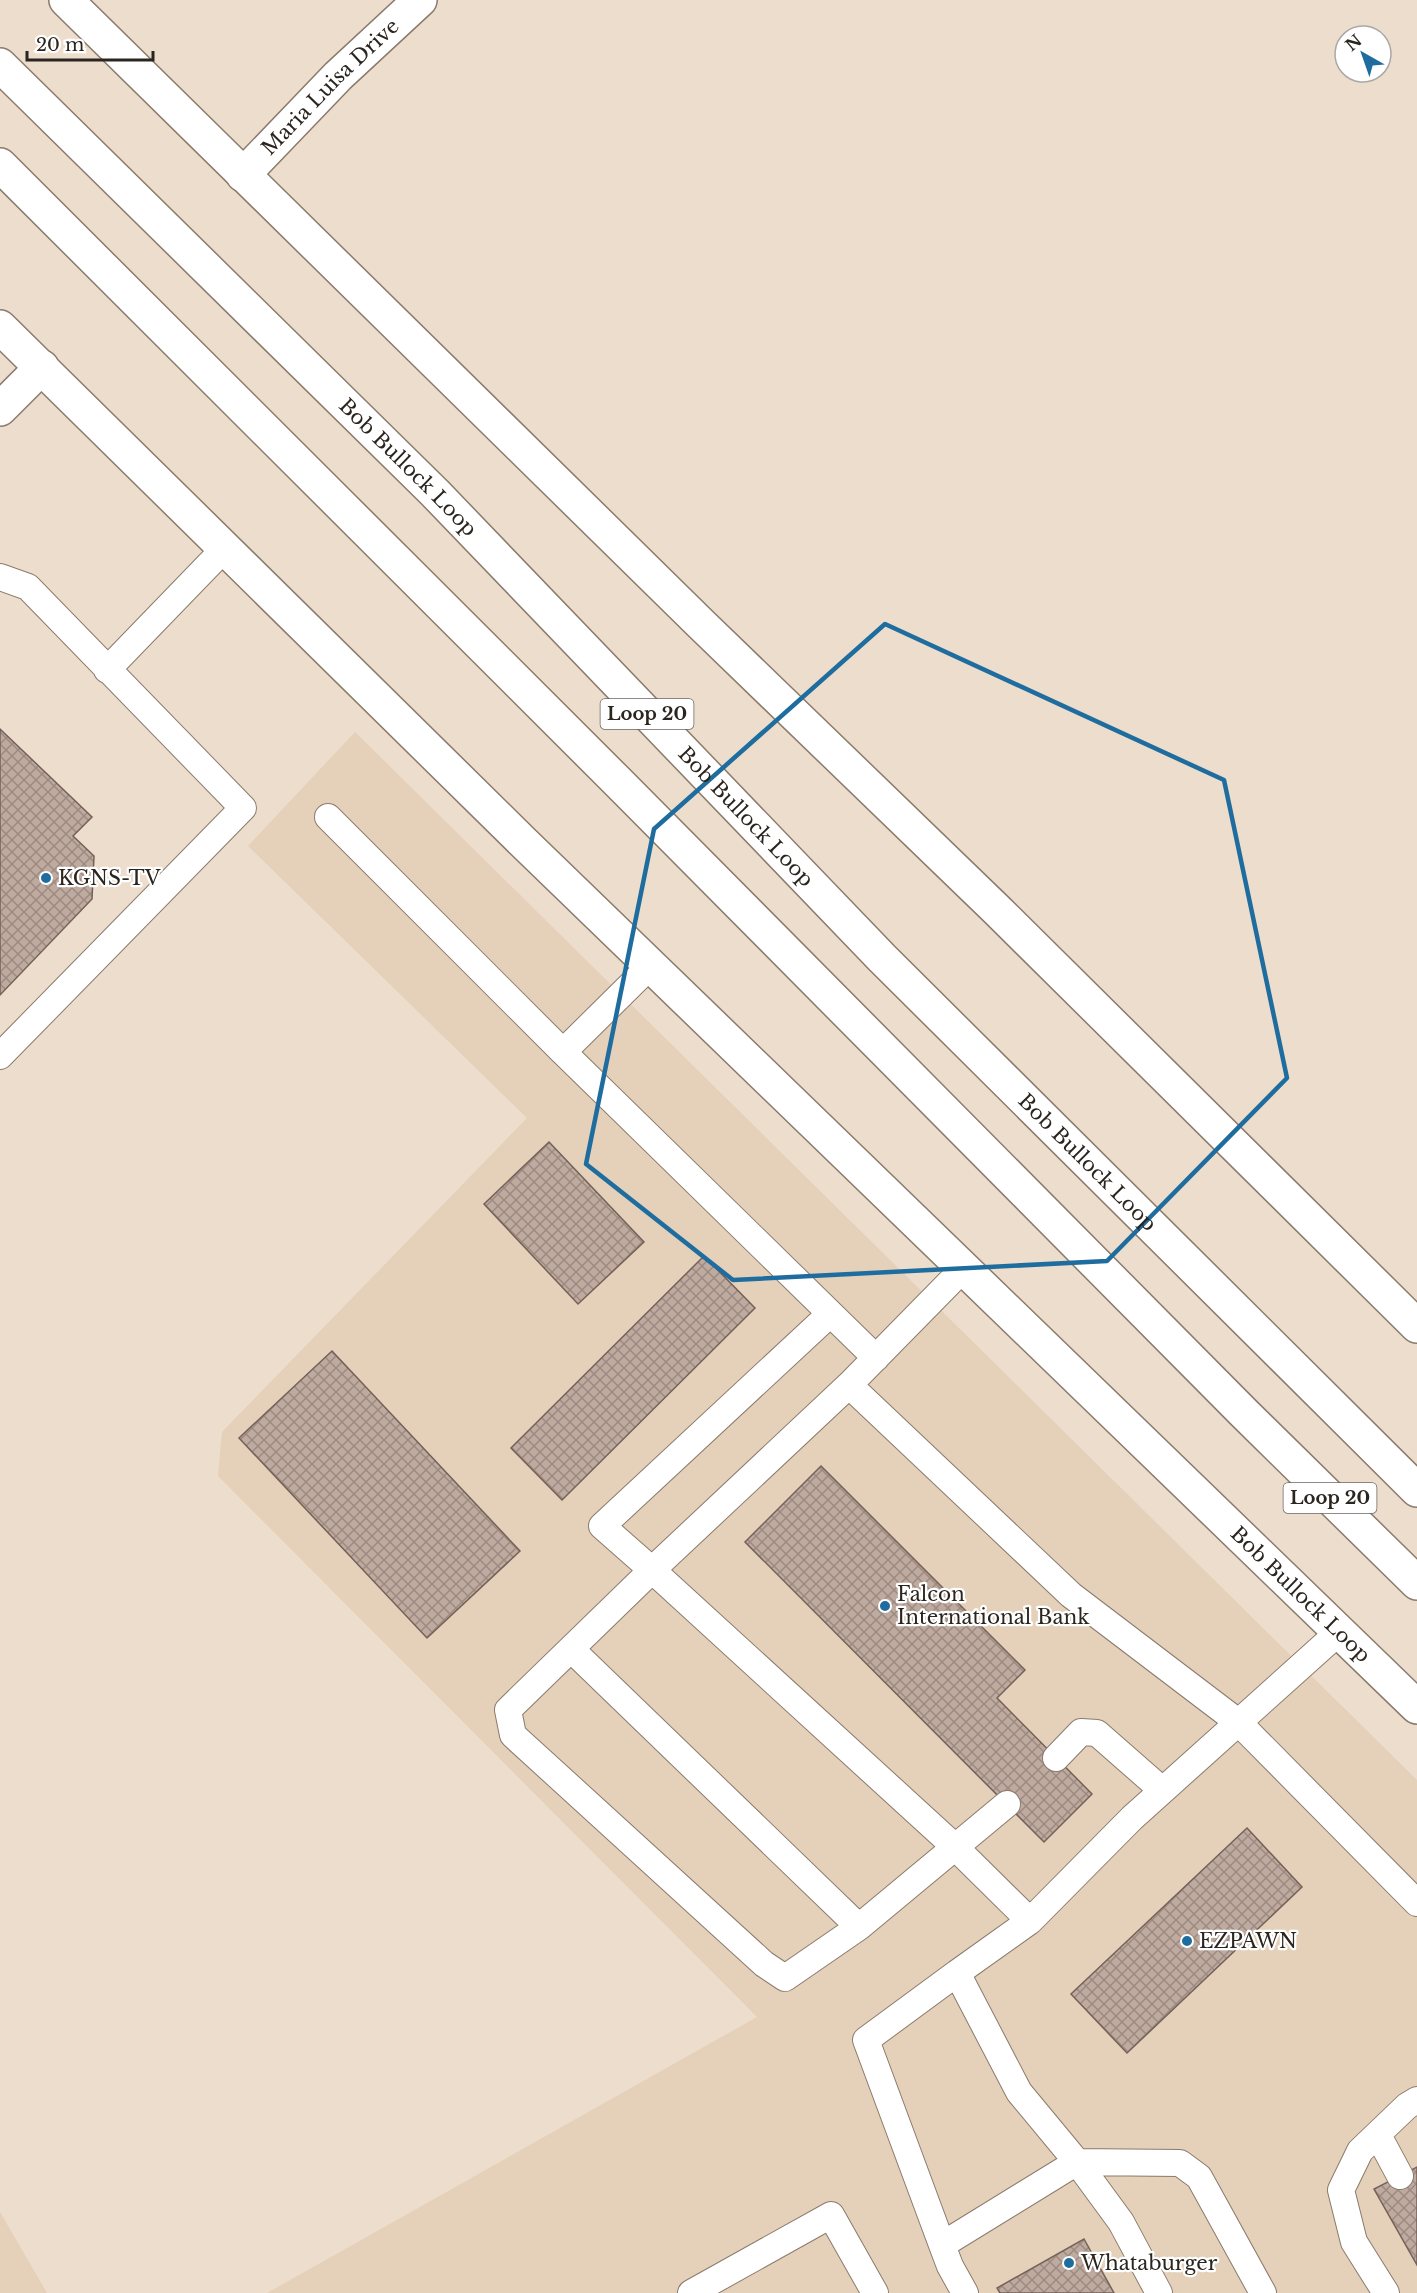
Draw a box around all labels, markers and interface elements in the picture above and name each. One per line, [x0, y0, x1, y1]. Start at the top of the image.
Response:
street label: Maria Luisa Drive [257, 14, 404, 160]
scale bar [27, 24, 153, 62]
north arrow [1333, 24, 1393, 84]
text: N [1341, 30, 1366, 55]
text: 20 m [36, 34, 84, 56]
street label: Bob Bullock Loop [334, 393, 482, 541]
road number: Loop 20 [600, 699, 694, 729]
street label: Bob Bullock Loop [673, 742, 819, 891]
place label: KGNS-TV [58, 866, 161, 890]
marker: KGNS-TV [39, 871, 53, 885]
street label: Bob Bullock Loop [1013, 1089, 1161, 1236]
road number: Loop 20 [1284, 1483, 1376, 1513]
street label: Bob Bullock Loop [1226, 1521, 1375, 1667]
place label: Falcon International Bank [897, 1582, 1090, 1629]
marker: Falcon International Bank [878, 1599, 892, 1613]
place label: EZPAWN [1199, 1929, 1297, 1953]
marker: EZPAWN [1180, 1934, 1194, 1948]
place label: Whataburger [1080, 2251, 1218, 2275]
marker: Whataburger [1062, 2256, 1076, 2270]

